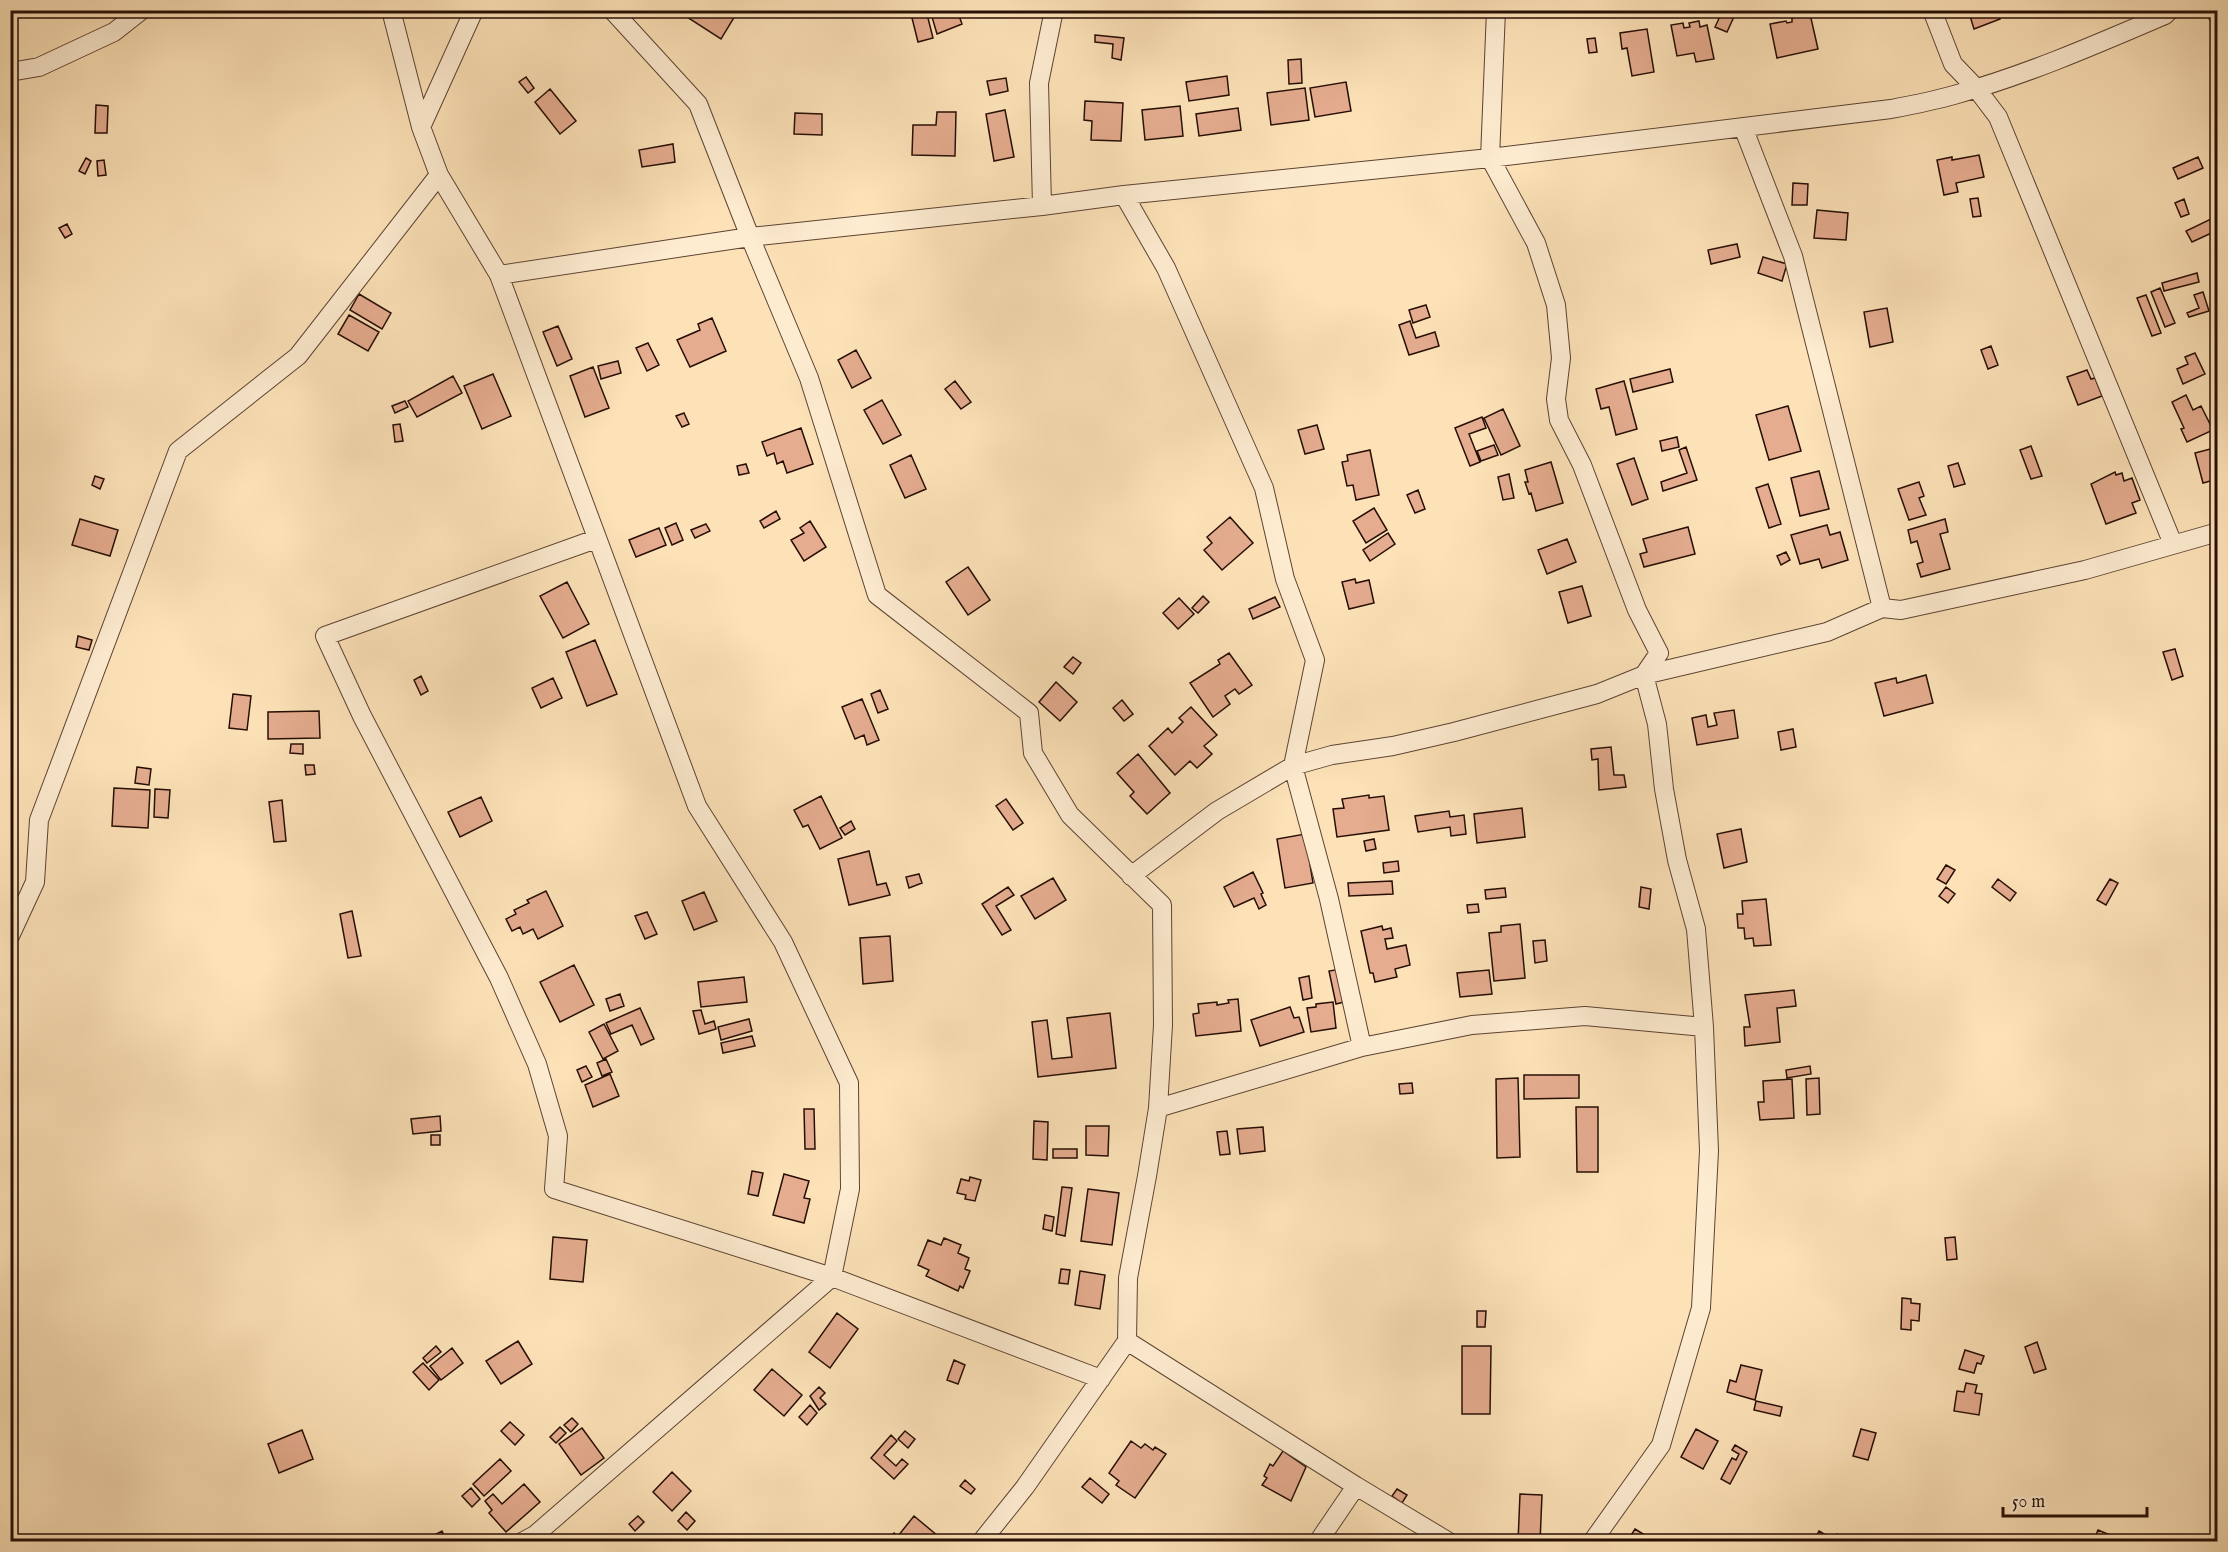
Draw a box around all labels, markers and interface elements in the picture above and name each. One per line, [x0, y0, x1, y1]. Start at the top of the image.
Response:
scale bar [2003, 1480, 2147, 1518]
text: 50 m [2012, 1491, 2045, 1514]

